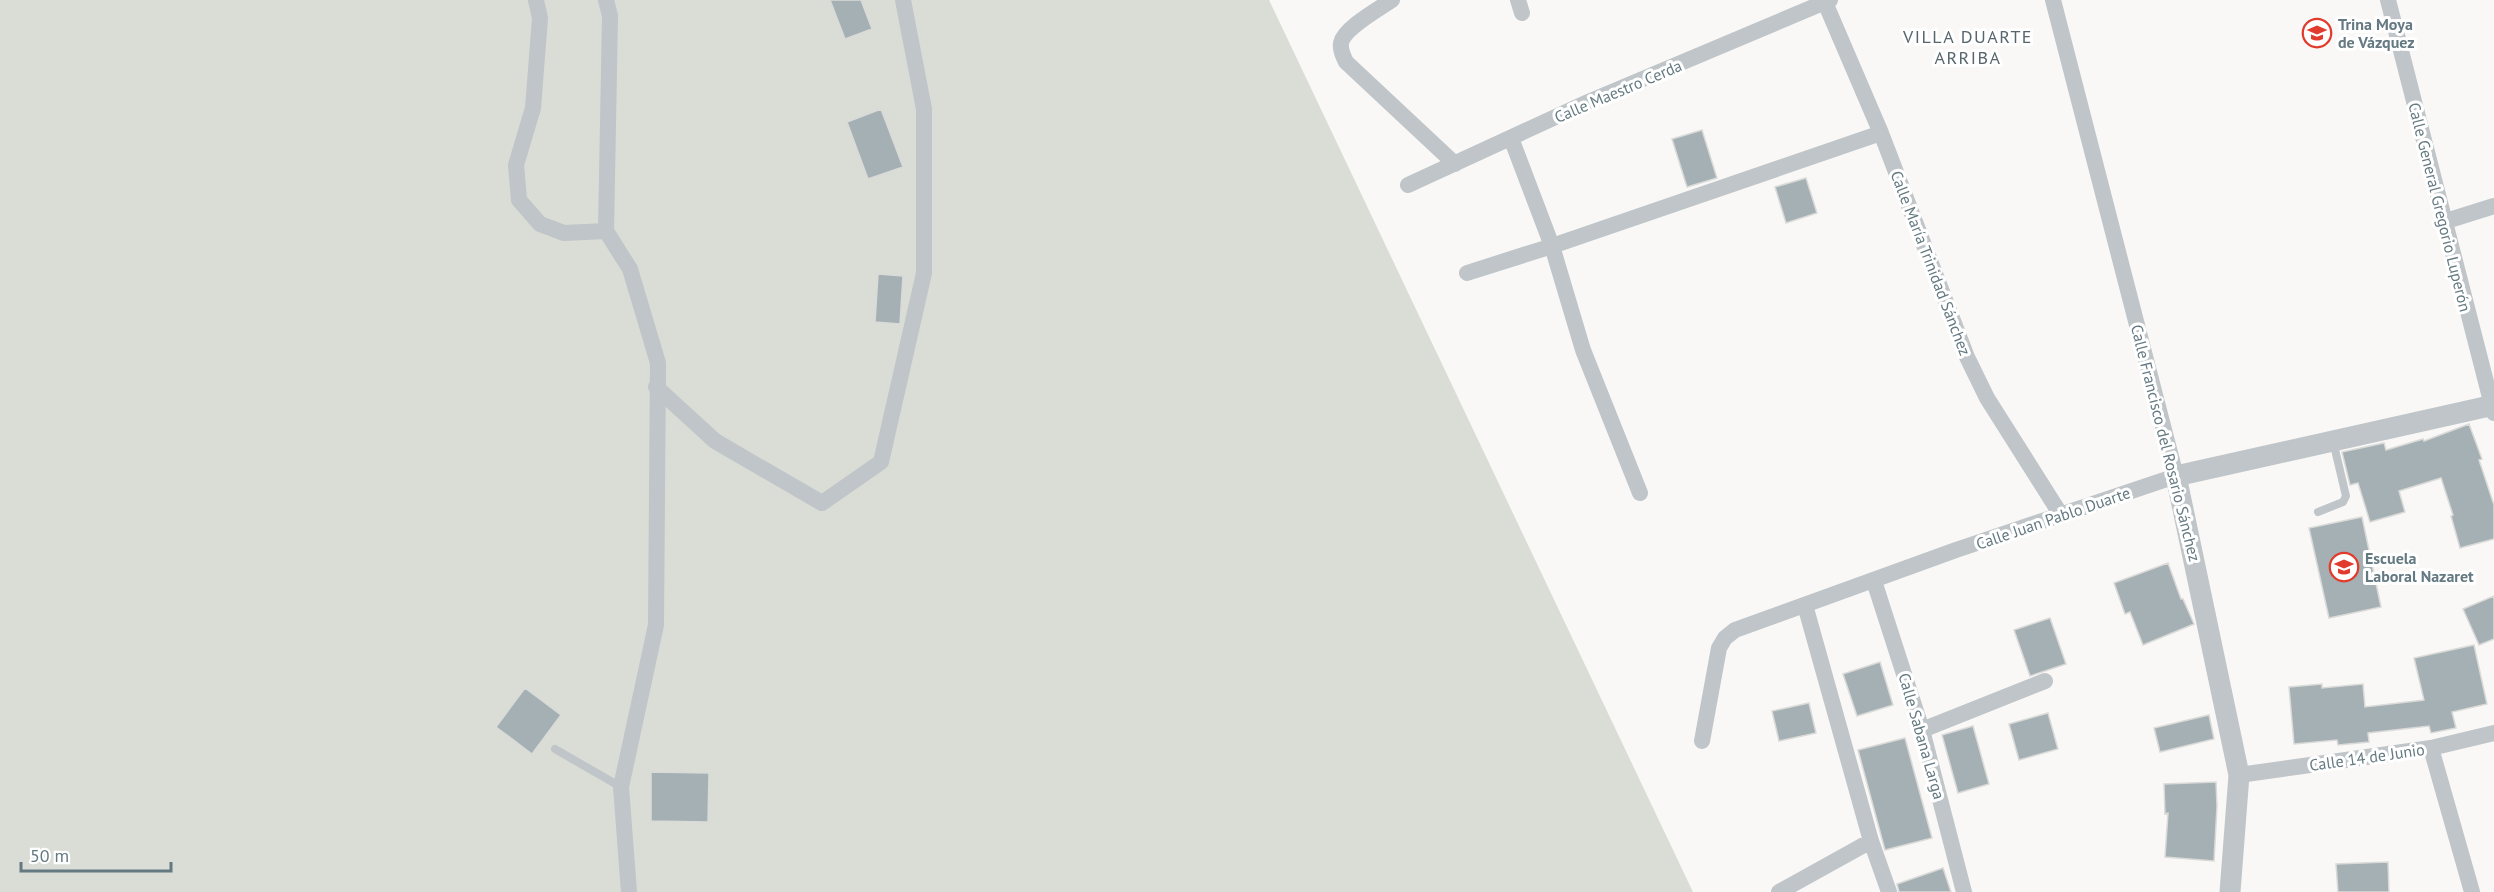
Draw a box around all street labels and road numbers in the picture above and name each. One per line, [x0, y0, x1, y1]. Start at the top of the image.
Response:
street label: Calle Maestro Cerda [1551, 55, 1685, 127]
street label: Calle General Gregorio Luperón [2404, 100, 2476, 314]
street label: Calle María Trinidad Sánchez [1887, 168, 1975, 358]
street label: Calle Francisco del Rosario Sánchez [2127, 322, 2205, 564]
street label: Calle Juan Pablo Duarte [1973, 482, 2133, 554]
street label: Calle Sabana Larga [1894, 671, 1950, 801]
street label: Calle 14 de Junio [2308, 739, 2426, 775]

